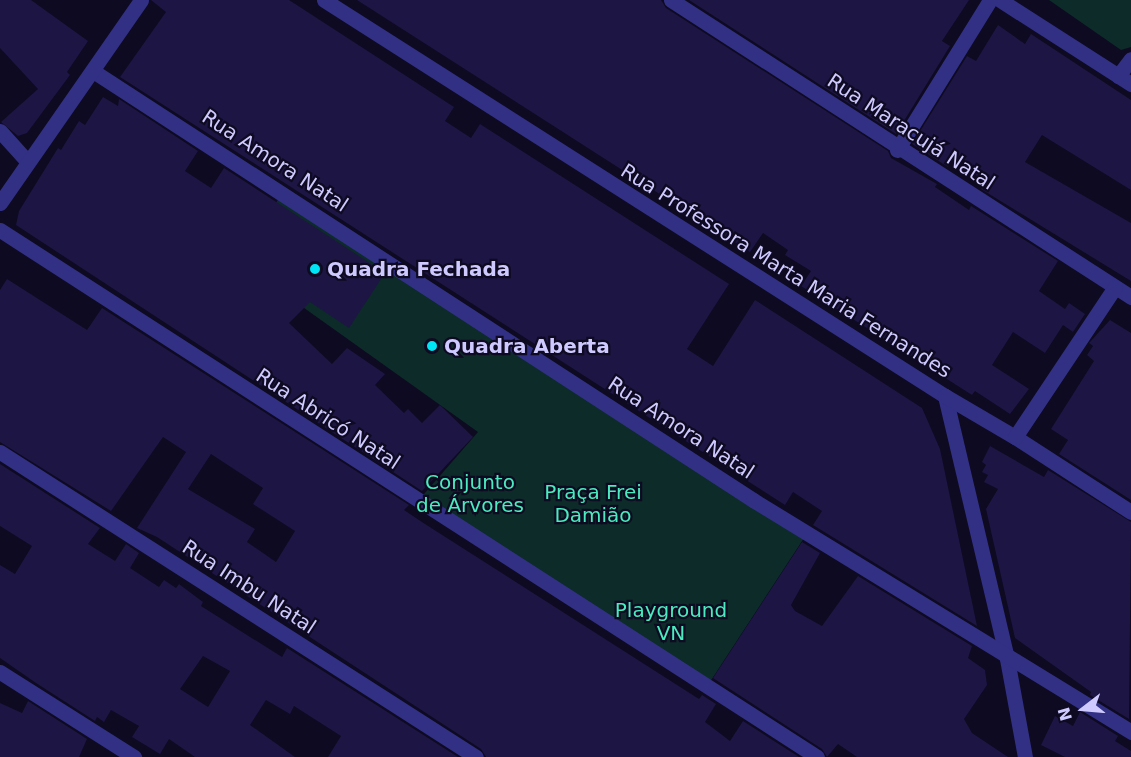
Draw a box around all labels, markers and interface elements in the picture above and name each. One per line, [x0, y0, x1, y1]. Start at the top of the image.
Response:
street label: Rua Maracujá Natal [823, 69, 999, 195]
street label: Rua Amora Natal [197, 105, 353, 217]
street label: Rua Professora Marta Maria Fernandes [616, 159, 956, 383]
place label: Quadra Fechada [327, 257, 510, 281]
marker: Quadra Fechada [308, 262, 322, 276]
place label: Quadra Aberta [444, 334, 610, 358]
marker: Quadra Aberta [425, 339, 439, 353]
street label: Rua Abricó Natal [251, 363, 405, 475]
street label: Rua Amora Natal [603, 372, 759, 484]
park label: Conjunto de Árvores [416, 470, 524, 517]
park label: Praça Frei Damião [544, 481, 642, 528]
street label: Rua Imbu Natal [178, 535, 320, 639]
park label: Playground VN [615, 599, 727, 646]
north arrow [1053, 679, 1113, 739]
text: N [1054, 705, 1076, 723]

